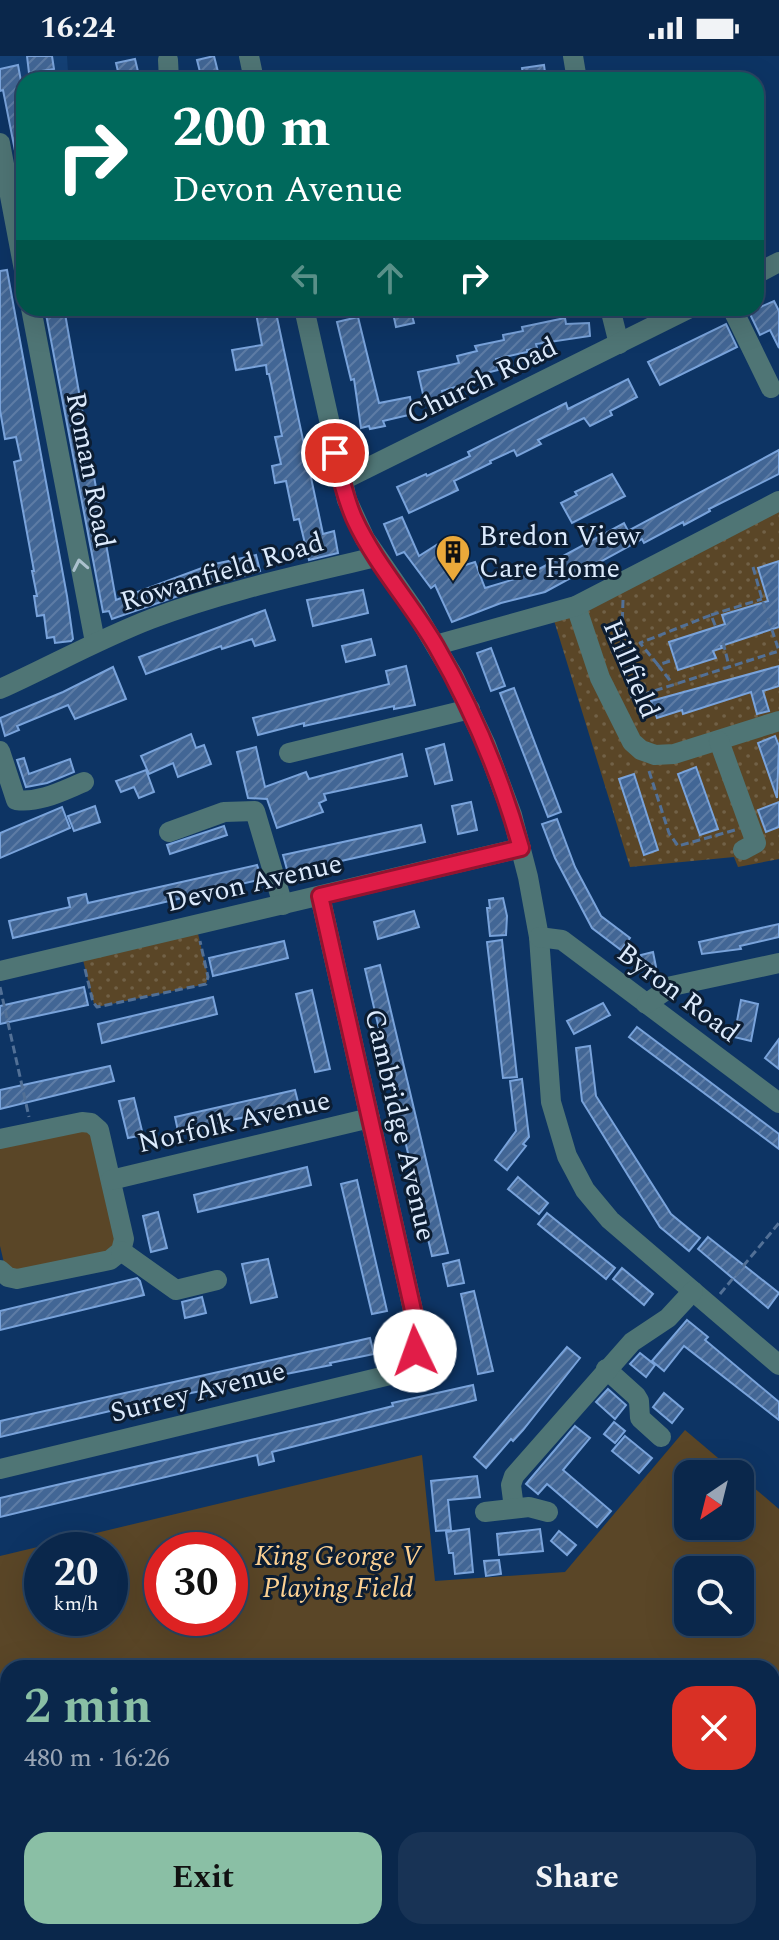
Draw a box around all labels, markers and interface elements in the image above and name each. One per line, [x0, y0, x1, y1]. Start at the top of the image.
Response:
text: 16:24 [40, 5, 115, 51]
text: 200 m [172, 86, 331, 171]
icon: right [40, 104, 144, 208]
text: Devon Avenue [172, 163, 403, 218]
icon: left [284, 256, 328, 300]
icon: ahead [368, 256, 412, 300]
icon: right [452, 256, 496, 300]
street label: Church Road [399, 326, 565, 436]
street label: Roman Road [54, 389, 126, 551]
pin [301, 419, 369, 487]
icon: arrive [313, 431, 357, 475]
place label: Bredon View Care Home [479, 515, 641, 590]
street label: Rowanfield Road [115, 521, 329, 623]
building icon: Bredon View Care Home [434, 533, 472, 583]
one-way arrow [72, 559, 89, 573]
street label: Hillfield [591, 613, 671, 725]
street label: Devon Avenue [162, 842, 346, 924]
street label: Byron Road [607, 932, 749, 1054]
street label: Cambridge Avenue [352, 1005, 448, 1245]
street label: Norfolk Avenue [133, 1079, 335, 1165]
position arrow [373, 1309, 457, 1393]
street label: Surrey Avenue [106, 1349, 290, 1435]
north arrow [674, 1460, 754, 1540]
map controls [674, 1460, 754, 1636]
speed limit sign: 30 [144, 1532, 248, 1636]
park label: King George V Playing Field [255, 1535, 423, 1610]
text: 20 [54, 1543, 98, 1604]
button: search [674, 1556, 754, 1636]
text: km/h [54, 1589, 99, 1619]
text: 2 min [24, 1671, 152, 1744]
button: close [672, 1686, 756, 1770]
text: 480 m · 16:26 [24, 1738, 170, 1778]
button: Exit [24, 1832, 382, 1924]
button: Share [398, 1832, 756, 1924]

